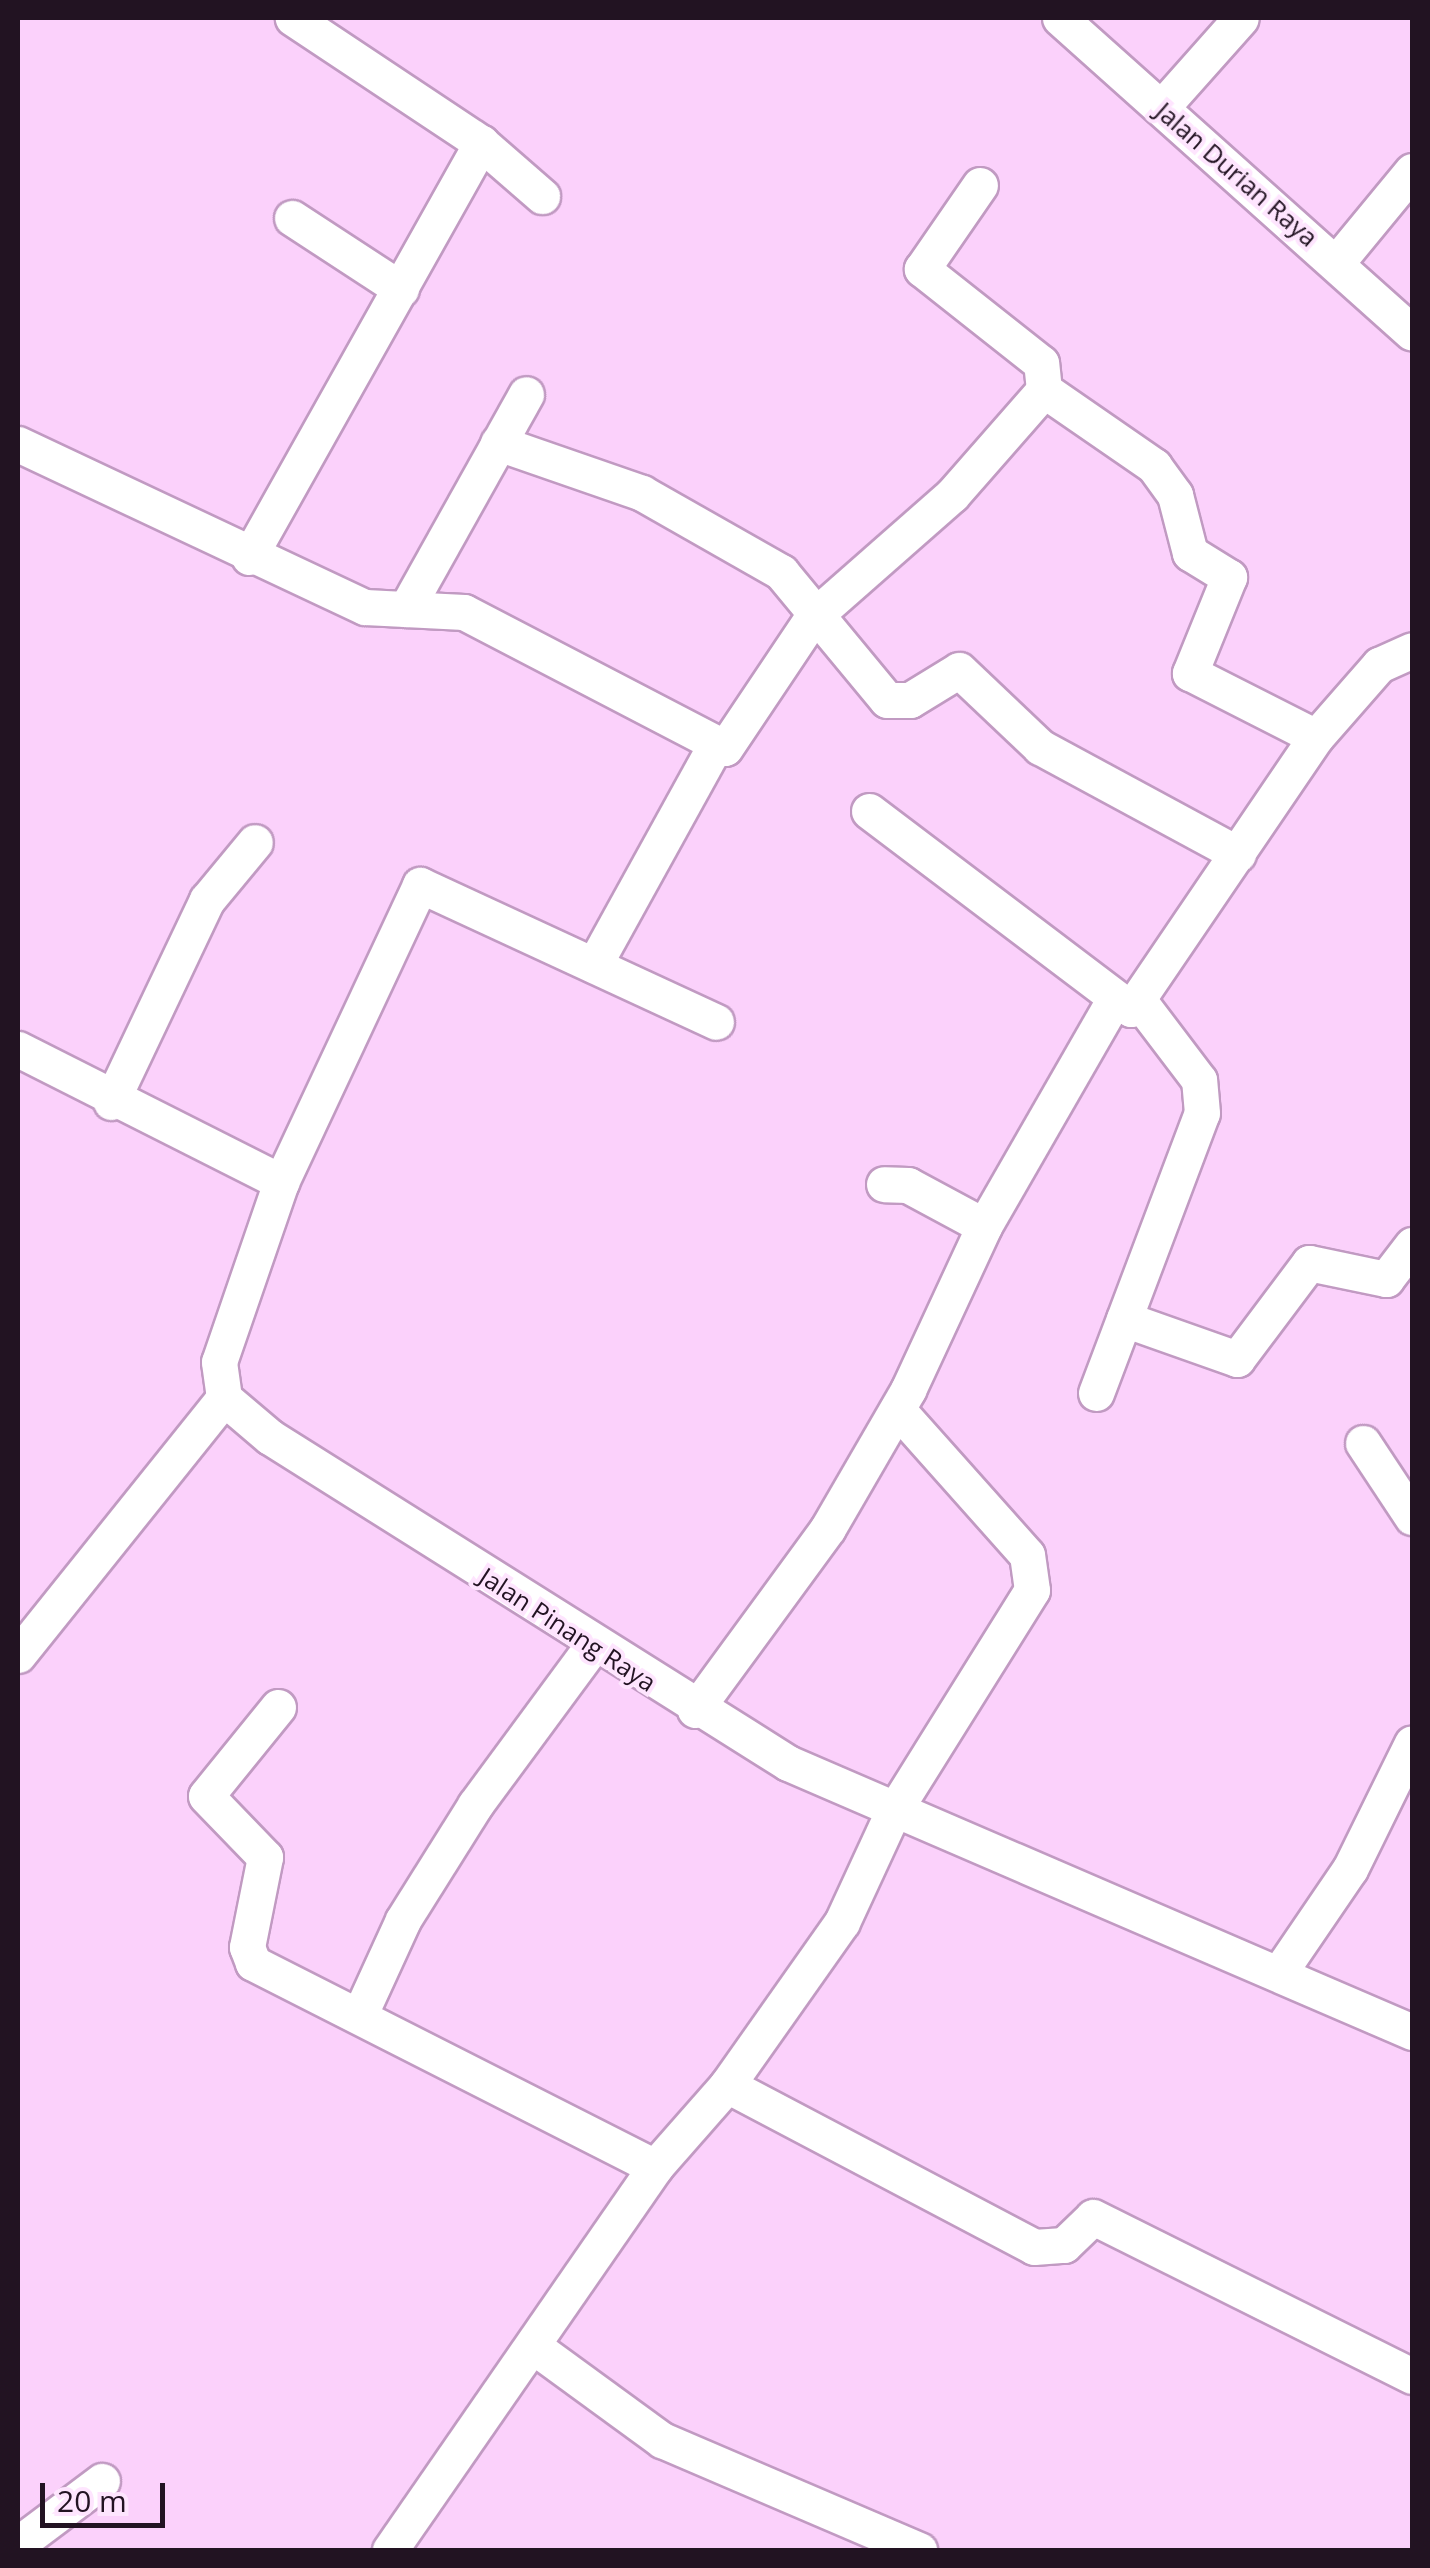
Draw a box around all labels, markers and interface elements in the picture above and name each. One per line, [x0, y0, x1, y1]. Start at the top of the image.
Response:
street label: Jalan Durian Raya [1150, 96, 1324, 252]
street label: Jalan Pinang Raya [474, 1561, 662, 1697]
scale bar [45, 2463, 170, 2525]
text: 20 m [57, 2480, 127, 2521]

